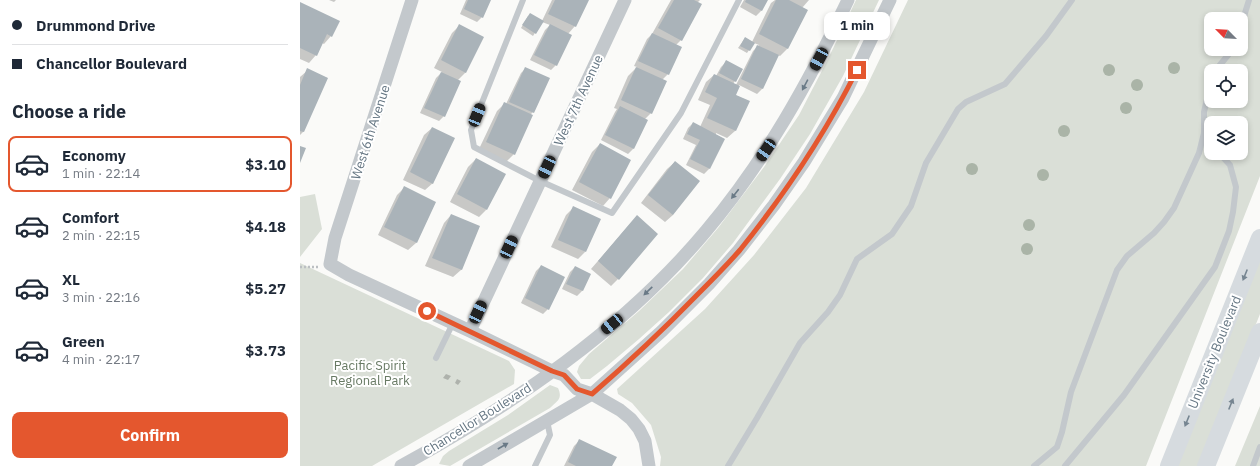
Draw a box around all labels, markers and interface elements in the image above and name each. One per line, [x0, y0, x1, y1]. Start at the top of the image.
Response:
callout: 1 min [824, 12, 890, 40]
north arrow [1204, 12, 1248, 56]
map controls [1204, 12, 1248, 160]
text: Drummond Drive [36, 16, 156, 35]
text: 1 min [840, 17, 874, 34]
car [808, 46, 830, 72]
street label: West 7th Avenue [550, 52, 607, 148]
text: Chancellor Boulevard [36, 54, 187, 73]
route end [848, 61, 866, 79]
button: locate [1204, 64, 1248, 108]
one-way arrow [802, 79, 809, 91]
street label: West 6th Avenue [347, 83, 394, 182]
text: Choose a ride [12, 100, 126, 123]
car [467, 102, 487, 128]
button: layers [1204, 116, 1248, 160]
car [754, 137, 778, 163]
icon: car [14, 146, 50, 182]
text: Economy [62, 146, 126, 165]
car [536, 154, 558, 180]
text: $3.10 [245, 155, 286, 174]
text: 1 min · 22:14 [62, 165, 140, 182]
one-way arrow [730, 188, 739, 199]
icon: car [14, 208, 50, 244]
text: Comfort [62, 208, 119, 227]
text: $4.18 [245, 217, 286, 236]
text: 2 min · 22:15 [62, 227, 140, 244]
car [498, 234, 520, 260]
one-way arrow [1242, 269, 1248, 281]
icon: car [14, 270, 50, 306]
text: XL [62, 270, 80, 289]
text: $5.27 [245, 279, 286, 298]
one-way arrow [644, 286, 653, 295]
text: 3 min · 22:16 [62, 289, 140, 306]
street label: University Boulevard [1184, 293, 1245, 411]
car [467, 299, 489, 325]
route start [418, 302, 436, 320]
car [599, 312, 625, 336]
icon: car [14, 332, 50, 368]
text: Green [62, 332, 105, 351]
text: $3.73 [245, 341, 286, 360]
text: 4 min · 22:17 [62, 351, 140, 368]
park label: Pacific Spirit Regional Park [330, 357, 410, 389]
street label: Chancellor Boulevard [420, 379, 535, 460]
one-way arrow [1228, 398, 1234, 409]
button: Confirm [12, 412, 288, 458]
one-way arrow [1183, 416, 1189, 428]
one-way arrow [497, 443, 509, 450]

